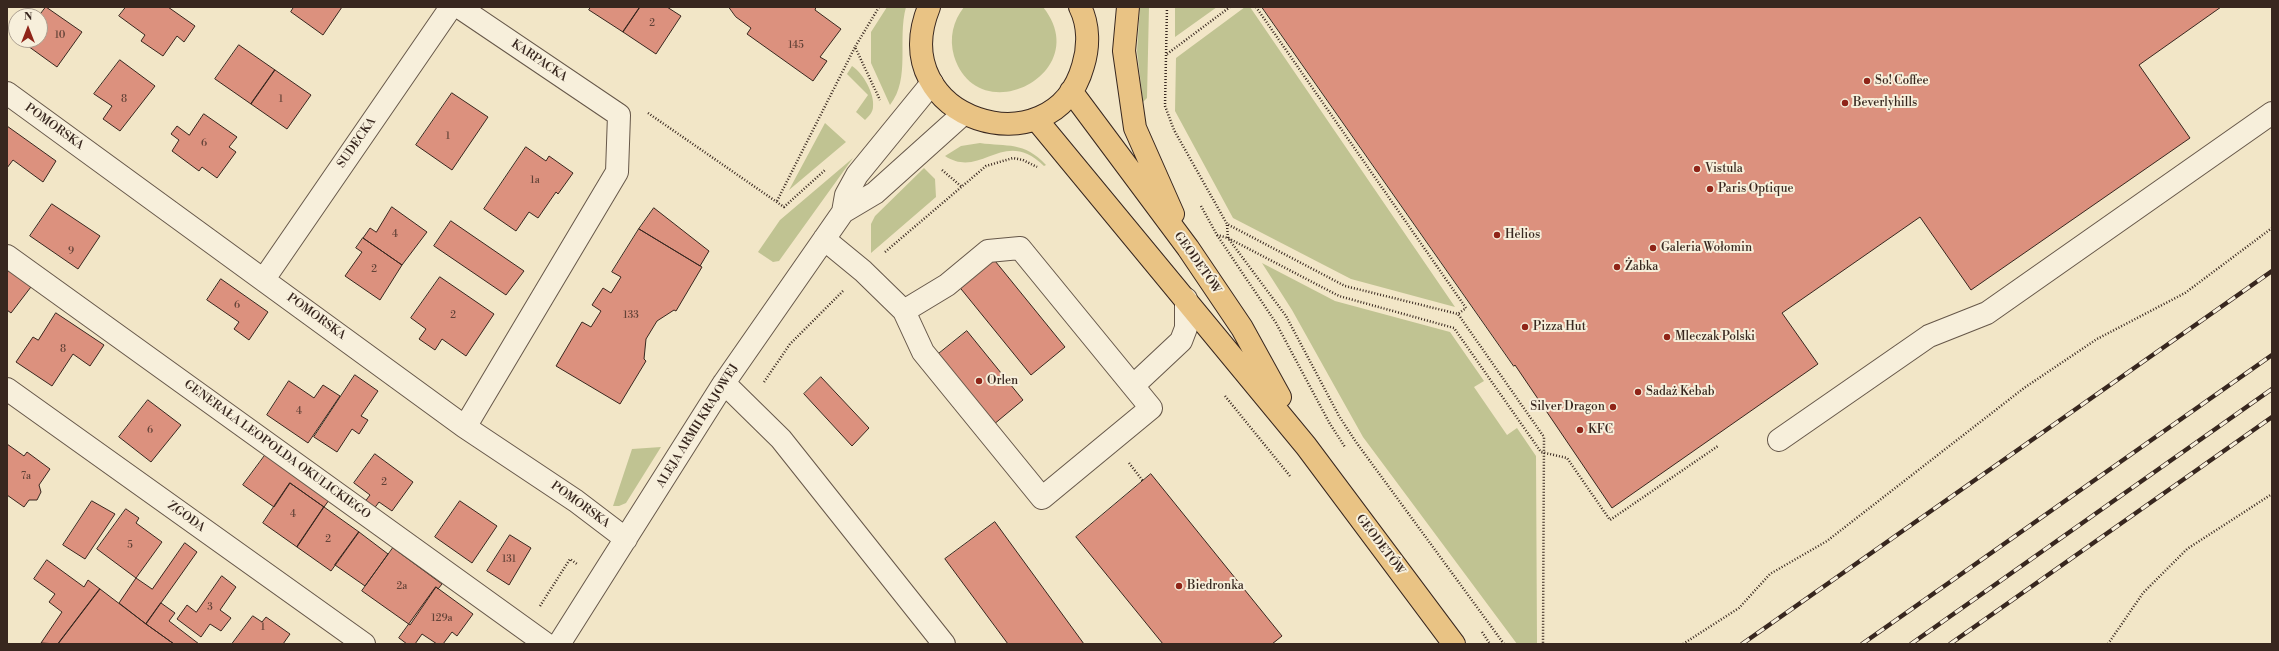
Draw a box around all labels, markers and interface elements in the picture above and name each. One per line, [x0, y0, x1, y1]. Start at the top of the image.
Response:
north arrow [8, 8, 48, 48]
text: N [24, 10, 32, 24]
house number: 2 [649, 18, 655, 30]
house number: 10 [55, 30, 65, 42]
street label: KARPACKA [508, 37, 570, 85]
house number: 145 [788, 40, 804, 52]
place label: So! Coffee [1875, 74, 1929, 88]
marker: So! Coffee [1862, 76, 1872, 86]
house number: 8 [121, 94, 127, 106]
house number: 1 [279, 94, 283, 106]
place label: Beverlyhills [1853, 96, 1917, 110]
marker: Beverlyhills [1840, 98, 1850, 108]
street label: POMORSKA [22, 101, 86, 153]
street label: SUDECKA [334, 115, 380, 171]
house number: 1 [446, 131, 450, 143]
house number: 6 [201, 138, 207, 150]
place label: Vistula [1705, 162, 1743, 176]
marker: Vistula [1692, 164, 1702, 174]
house number: 1a [530, 175, 540, 187]
place label: Paris Optique [1718, 182, 1794, 196]
marker: Paris Optique [1705, 184, 1715, 194]
place label: Helios [1505, 228, 1540, 242]
house number: 4 [392, 229, 398, 241]
street label: GEODETÓW [1170, 229, 1224, 297]
marker: Helios [1492, 230, 1502, 240]
place label: Galeria Wołomin [1661, 241, 1752, 255]
marker: Galeria Wołomin [1648, 243, 1658, 253]
house number: 9 [68, 246, 74, 258]
place label: Żabka [1625, 260, 1658, 274]
marker: Żabka [1612, 262, 1622, 272]
house number: 2 [371, 264, 377, 276]
street label: POMORSKA [284, 291, 348, 343]
house number: 6 [234, 300, 240, 312]
house number: 2 [450, 310, 456, 322]
house number: 133 [623, 310, 639, 322]
place label: Pizza Hut [1533, 320, 1586, 334]
marker: Pizza Hut [1520, 322, 1530, 332]
place label: Mleczak Polski [1675, 330, 1755, 344]
marker: Mleczak Polski [1662, 332, 1672, 342]
house number: 8 [60, 344, 66, 356]
street label: ALEJA ARMII KRAJOWEJ [654, 362, 742, 490]
place label: Orlen [987, 374, 1018, 388]
marker: Orlen [974, 376, 984, 386]
street label: GENERAŁA LEOPOLDA OKULICKIEGO [181, 377, 373, 523]
place label: Sadaż Kebab [1646, 385, 1715, 399]
marker: Sadaż Kebab [1633, 387, 1643, 397]
place label: Silver Dragon [1530, 400, 1605, 414]
marker: Silver Dragon [1608, 402, 1618, 412]
house number: 4 [296, 406, 302, 418]
place label: KFC [1588, 423, 1613, 437]
house number: 6 [147, 425, 153, 437]
marker: KFC [1575, 425, 1585, 435]
house number: 7a [21, 471, 31, 483]
house number: 2 [381, 477, 387, 489]
street label: POMORSKA [548, 479, 612, 531]
street label: ZGODA [164, 499, 208, 535]
house number: 4 [290, 509, 296, 521]
street label: GEODETÓW [1353, 512, 1407, 578]
house number: 2 [325, 534, 331, 546]
house number: 5 [127, 540, 133, 552]
house number: 131 [502, 554, 516, 566]
place label: Biedronka [1187, 579, 1244, 593]
house number: 2a [397, 581, 407, 593]
marker: Biedronka [1174, 581, 1184, 591]
house number: 3 [207, 602, 213, 614]
house number: 129a [431, 613, 453, 625]
house number: 1 [261, 622, 265, 634]

